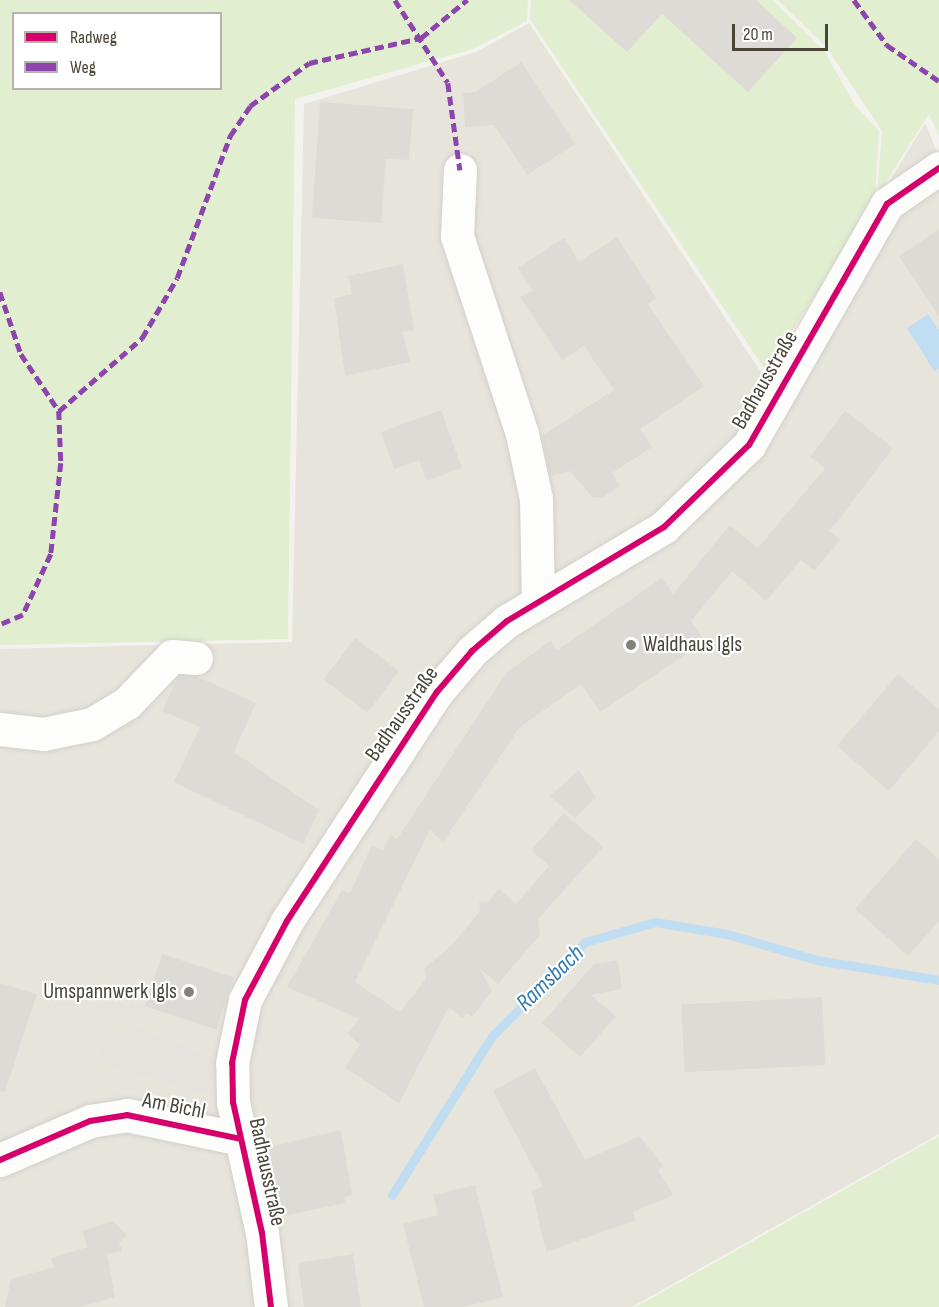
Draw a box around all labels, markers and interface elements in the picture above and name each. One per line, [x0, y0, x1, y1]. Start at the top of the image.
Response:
legend [12, 12, 222, 90]
scale bar [735, 12, 831, 50]
text: 20 m [743, 24, 773, 45]
text: Radweg [70, 27, 117, 48]
text: Weg [70, 57, 96, 78]
street label: Badhausstraße [726, 326, 804, 434]
place label: Waldhaus Igls [643, 632, 742, 658]
marker: Waldhaus Igls [624, 638, 638, 652]
street label: Badhausstraße [360, 662, 444, 766]
water label: Ramsbach [510, 939, 590, 1017]
place label: Umspannwerk Igls [43, 979, 177, 1005]
marker: Umspannwerk Igls [182, 985, 196, 999]
street label: Am Bichl [140, 1087, 208, 1125]
street label: Badhausstraße [243, 1116, 291, 1228]

